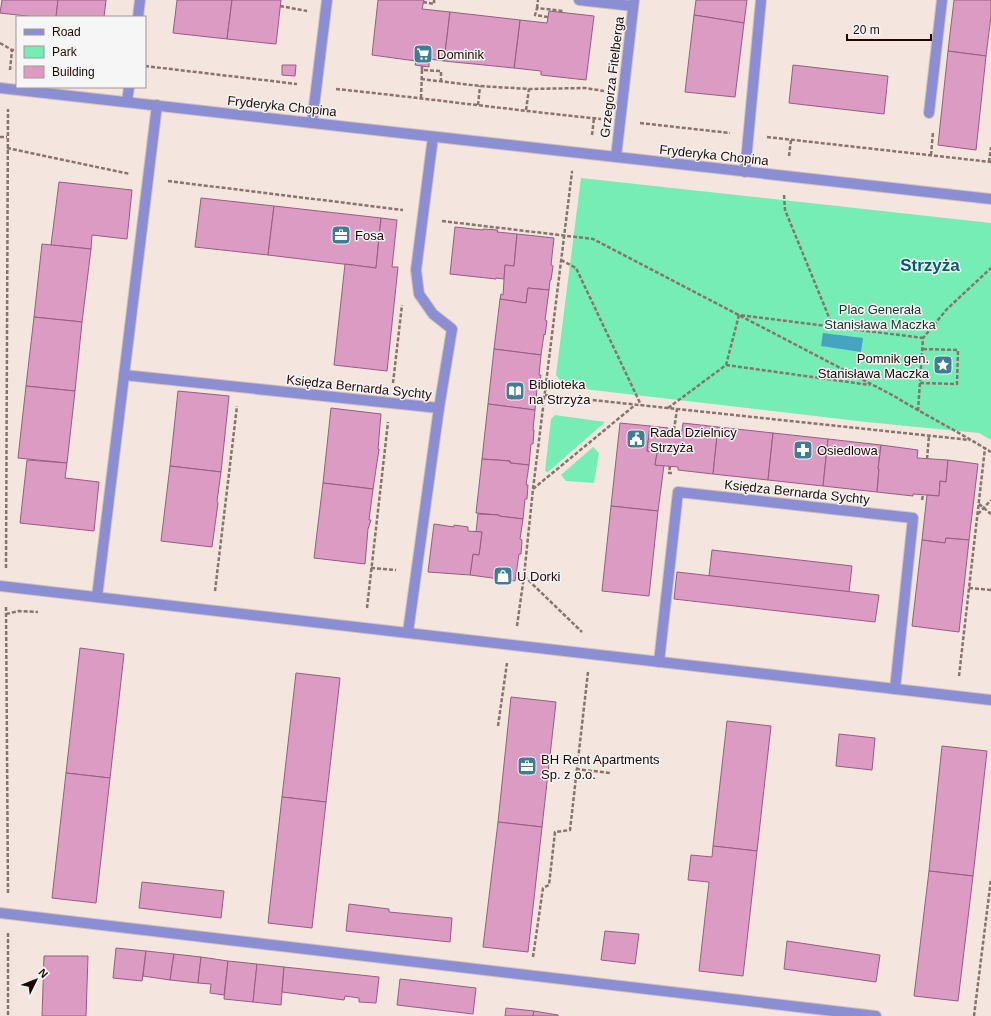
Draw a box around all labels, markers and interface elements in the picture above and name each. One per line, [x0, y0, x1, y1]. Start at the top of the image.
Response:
street label: Grzegorza Fitelberga [597, 15, 627, 139]
legend [16, 16, 146, 88]
scale bar [847, 16, 931, 42]
text: 20 m [853, 23, 880, 37]
text: Road [52, 25, 81, 39]
supermarket icon: Dominik [412, 43, 434, 65]
text: Park [52, 45, 78, 59]
place label: Dominik [437, 47, 484, 62]
text: Building [52, 65, 95, 79]
street label: Fryderyka Chopina [227, 93, 338, 119]
street label: Fryderyka Chopina [659, 142, 770, 168]
office icon: Fosa [330, 224, 352, 246]
place label: Fosa [355, 228, 385, 243]
district label: Strzyża [900, 256, 960, 275]
park label: Plac Generała Stanisława Maczka [824, 302, 936, 332]
place label: Pomnik gen. Stanisława Maczka [818, 351, 930, 381]
place icon: Pomnik gen. Stanisława Maczka [932, 354, 954, 376]
street label: Księdza Bernarda Sychty [286, 372, 433, 402]
place label: Biblioteka na Strzyża [529, 377, 591, 407]
library icon: Biblioteka na Strzyża [504, 380, 526, 402]
place label: Rada Dzielnicy Strzyża [650, 425, 737, 455]
public building icon: Rada Dzielnicy Strzyża [625, 428, 647, 450]
pharmacy icon: Osiedlowa [792, 439, 814, 461]
place label: Osiedlowa [817, 443, 878, 458]
street label: Księdza Bernarda Sychty [724, 477, 871, 507]
shop icon: U Dorki [492, 565, 514, 587]
place label: U Dorki [517, 569, 560, 584]
place label: BH Rent Apartments Sp. z o.o. [541, 752, 660, 782]
office icon: BH Rent Apartments Sp. z o.o. [516, 755, 538, 777]
north arrow [16, 960, 56, 1000]
text: N [36, 966, 50, 980]

